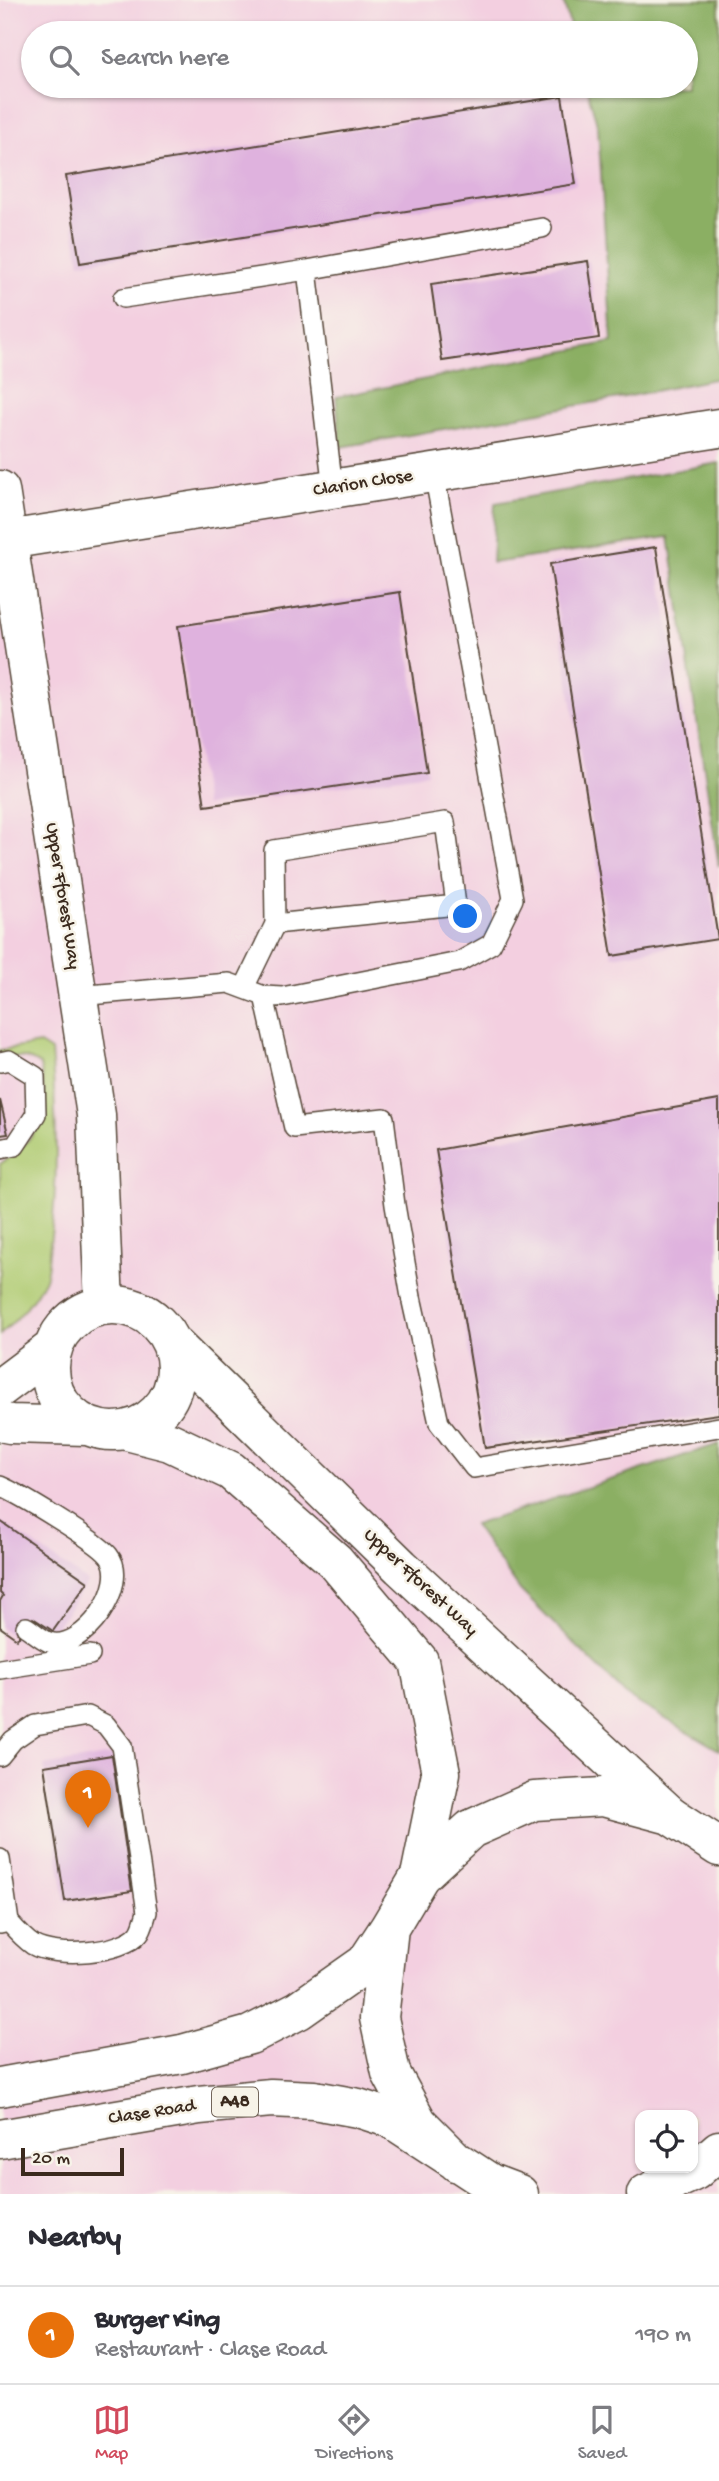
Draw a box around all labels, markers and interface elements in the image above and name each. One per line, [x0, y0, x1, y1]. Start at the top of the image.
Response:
search box [21, 21, 698, 98]
icon: search [45, 41, 83, 79]
text: Search here [101, 44, 229, 75]
street label: Clarion Close [312, 465, 415, 503]
street label: Upper Fforest Way [39, 821, 85, 971]
your location [448, 899, 482, 933]
street label: Upper Fforest Way [358, 1524, 482, 1642]
pin: 1 [65, 1770, 111, 1828]
road number: A48 [212, 2088, 258, 2116]
street label: Clase Road [107, 2094, 199, 2131]
map controls [635, 2110, 698, 2173]
button: locate [635, 2110, 698, 2173]
scale bar [21, 2145, 124, 2177]
text: 20 m [32, 2148, 70, 2171]
text: Nearby [28, 2222, 121, 2257]
text: Burger King [95, 2306, 220, 2337]
text: 1 [46, 2322, 56, 2349]
text: 190 m [635, 2322, 691, 2349]
text: Restaurant · Clase Road [95, 2337, 326, 2364]
tab: Map [93, 2401, 131, 2466]
tab: Directions [316, 2401, 393, 2466]
tab: Saved [578, 2401, 626, 2466]

